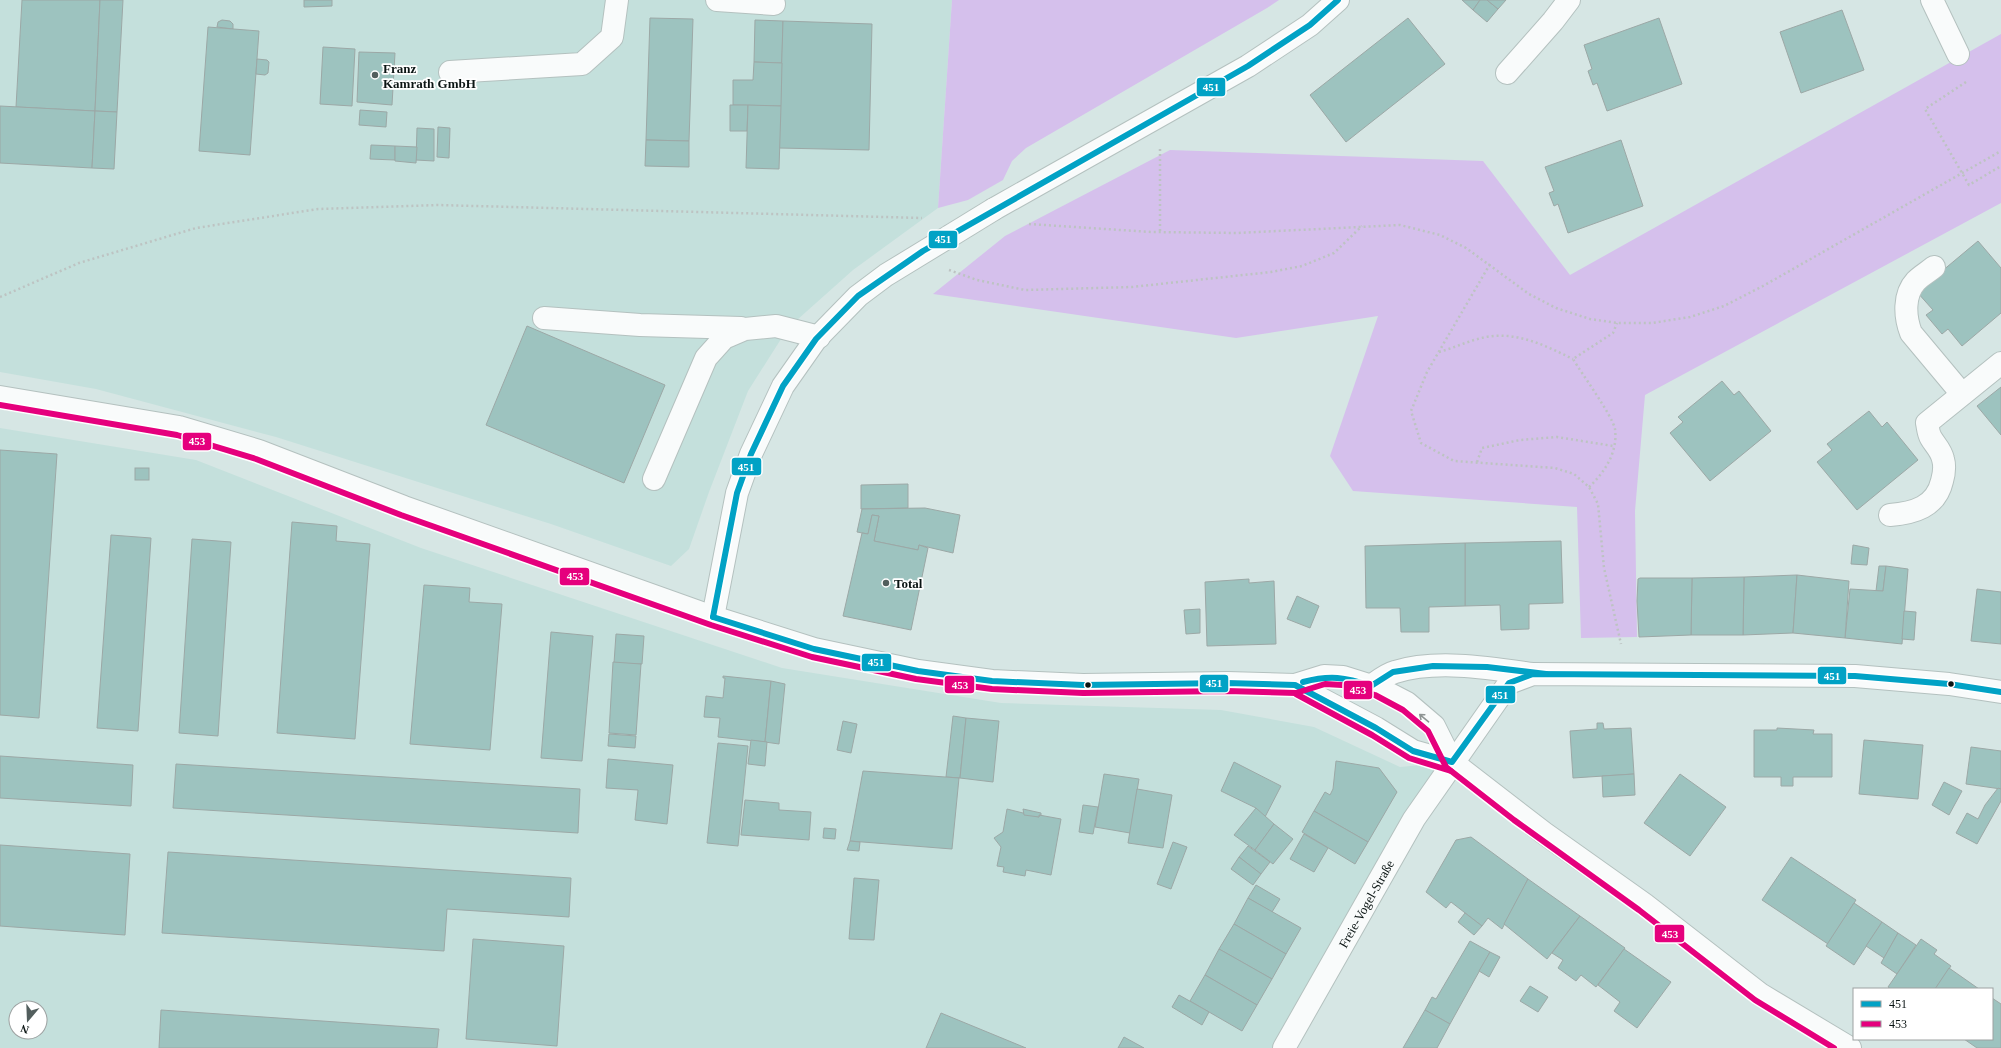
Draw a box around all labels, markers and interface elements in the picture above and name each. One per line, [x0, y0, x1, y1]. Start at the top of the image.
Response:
place label: Franz Kamrath GmbH [383, 61, 476, 91]
marker: Franz Kamrath GmbH [370, 70, 380, 80]
line badge: 451 [1196, 77, 1226, 97]
text: 451 [1203, 81, 1219, 93]
line badge: 451 [928, 230, 958, 249]
text: 451 [935, 233, 951, 245]
line badge: 453 [182, 432, 212, 451]
text: 453 [189, 435, 206, 447]
line badge: 451 [731, 457, 762, 476]
text: 451 [738, 461, 754, 473]
line badge: 453 [559, 567, 590, 586]
text: 453 [567, 570, 584, 582]
place label: Total [894, 576, 923, 591]
marker: Total [881, 578, 891, 588]
line badge: 451 [861, 653, 892, 672]
text: 451 [868, 656, 884, 668]
line badge: 451 [1817, 666, 1847, 685]
text: 451 [1824, 670, 1840, 682]
line badge: 451 [1199, 674, 1229, 693]
line badge: 453 [944, 675, 975, 694]
text: 451 [1206, 677, 1222, 689]
text: 453 [952, 679, 969, 691]
unlabelled marker [1946, 679, 1956, 689]
unlabelled marker [1083, 680, 1093, 690]
line badge: 453 [1343, 680, 1373, 700]
text: 453 [1350, 684, 1367, 696]
line badge: 451 [1485, 685, 1516, 704]
text: 451 [1492, 689, 1508, 701]
one-way arrow [1420, 714, 1430, 723]
street label: Freie-Vogel-Straße [1335, 857, 1397, 951]
line badge: 453 [1654, 924, 1685, 943]
text: 453 [1662, 928, 1679, 940]
legend [1853, 988, 1993, 1040]
text: 451 [1889, 997, 1907, 1011]
north arrow [8, 1000, 48, 1040]
text: 453 [1889, 1017, 1907, 1031]
text: N [19, 1022, 30, 1036]

